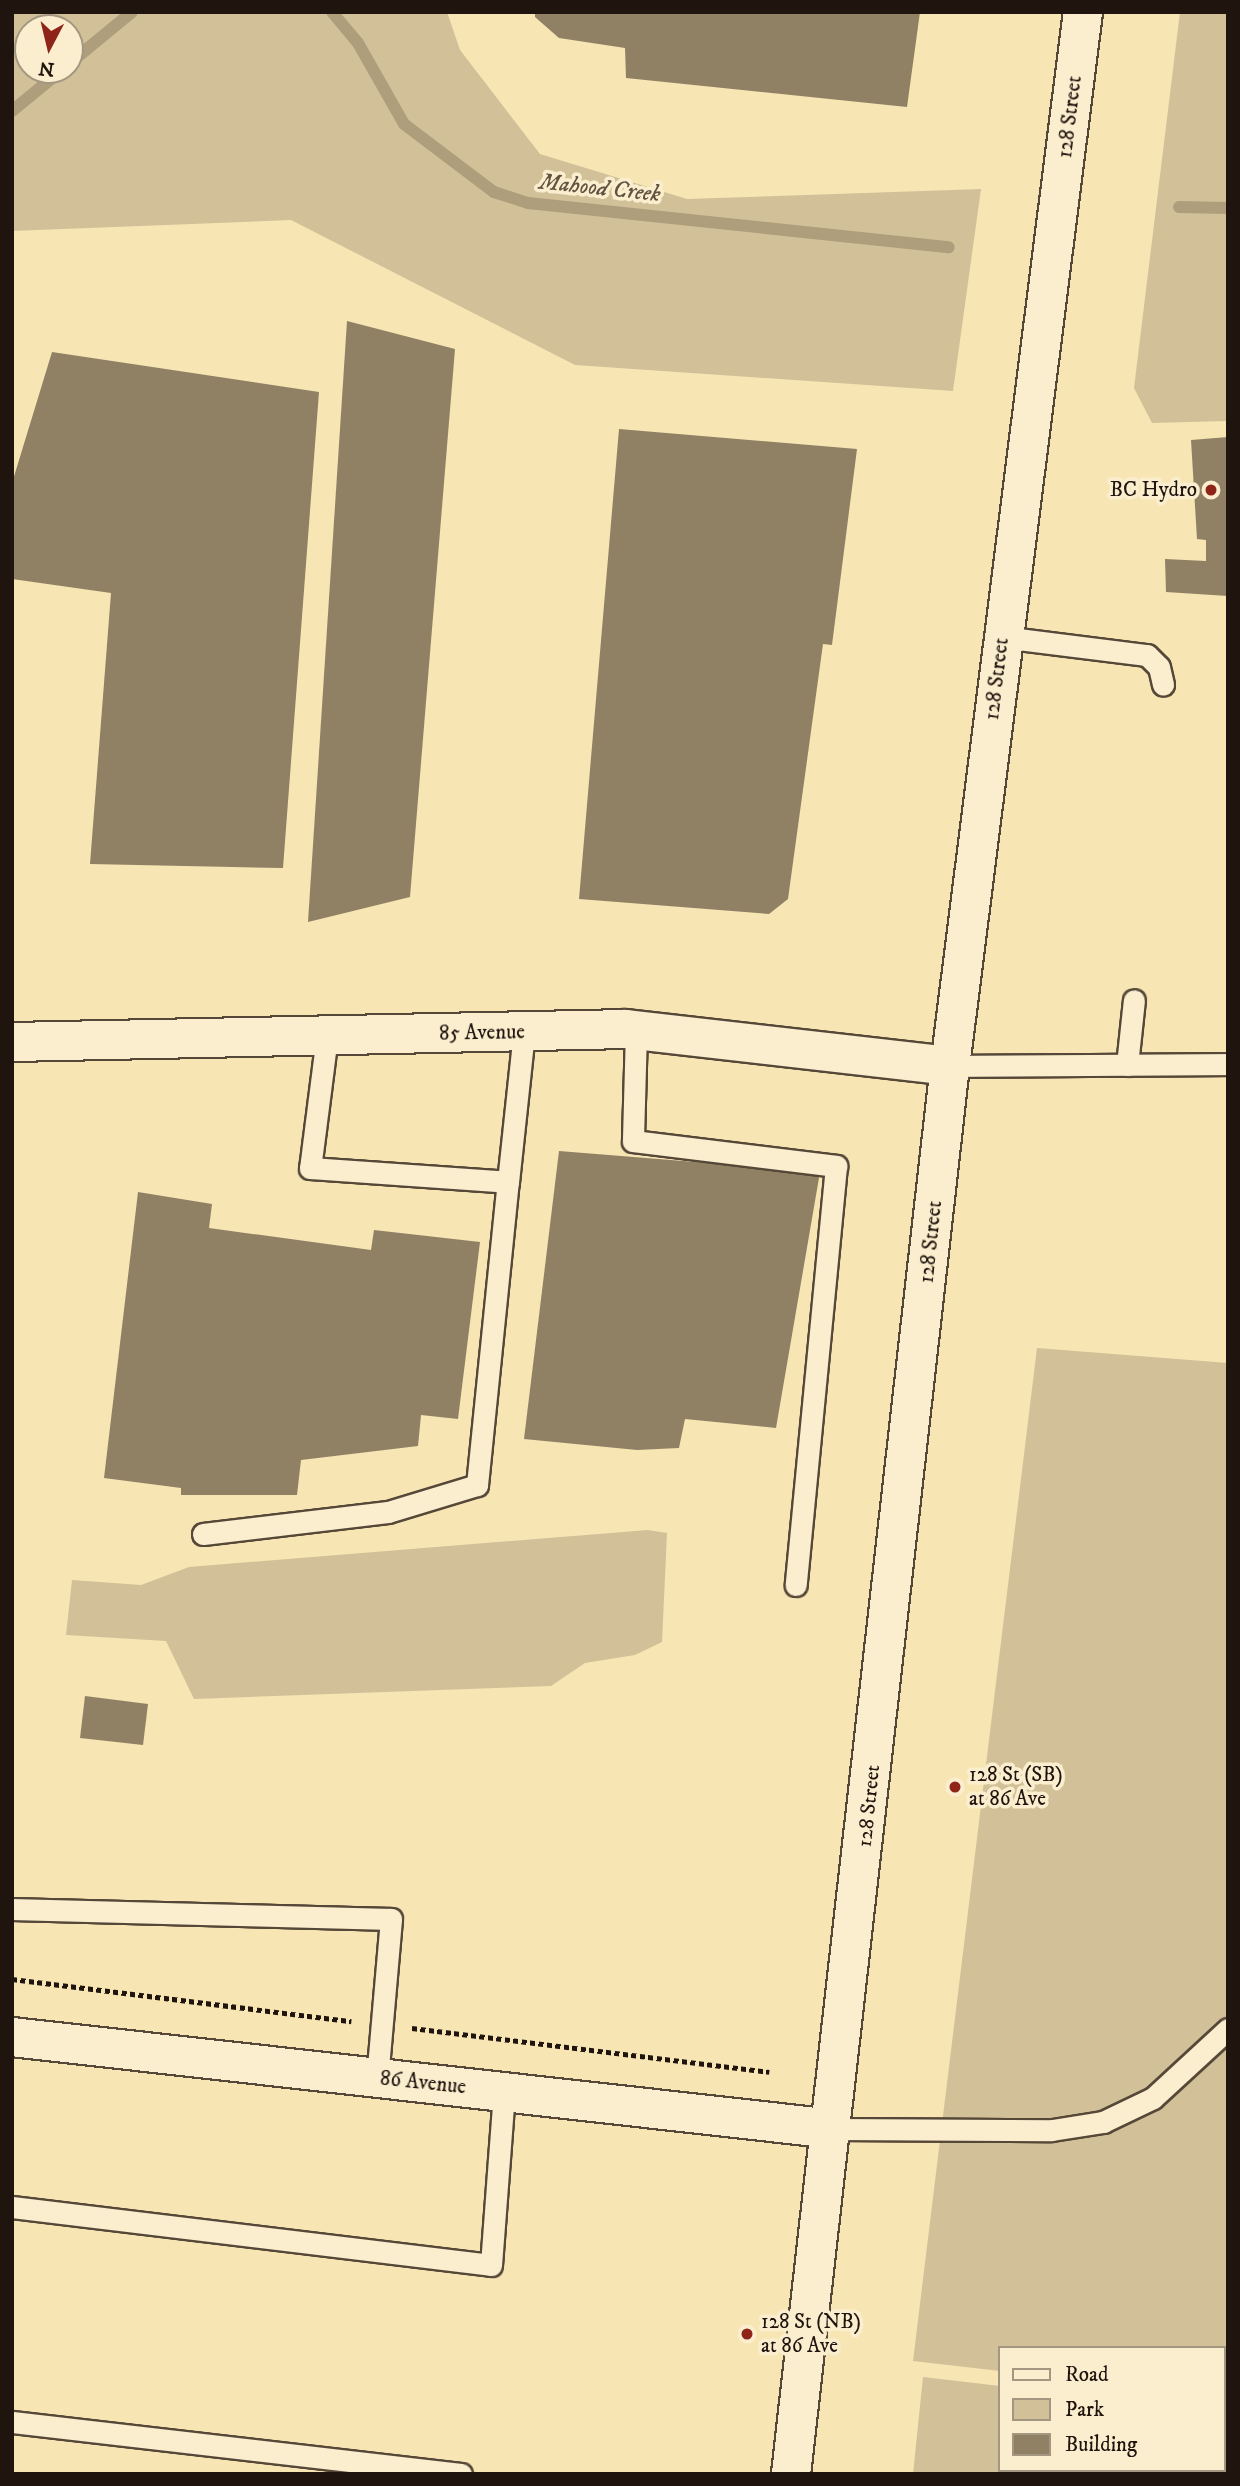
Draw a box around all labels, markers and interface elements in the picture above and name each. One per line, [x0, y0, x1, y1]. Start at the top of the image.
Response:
north arrow [14, 14, 84, 84]
text: N [37, 56, 56, 81]
street label: 128 Street [1052, 74, 1088, 160]
water label: Mahood Creek [538, 169, 662, 209]
place label: BC Hydro [1110, 477, 1197, 503]
marker: BC Hydro [1203, 482, 1219, 498]
street label: 128 Street [979, 636, 1015, 722]
street label: 85 Avenue [439, 1020, 525, 1046]
street label: 128 Street [914, 1200, 948, 1284]
place label: 128 St (SB) at 86 Ave [969, 1762, 1063, 1812]
street label: 128 Street [852, 1764, 886, 1848]
marker: 128 St (SB) at 86 Ave [947, 1779, 963, 1795]
street label: 86 Avenue [379, 2066, 467, 2100]
place label: 128 St (NB) at 86 Ave [761, 2309, 861, 2359]
marker: 128 St (NB) at 86 Ave [739, 2326, 755, 2342]
legend [998, 2346, 1226, 2472]
text: Road [1065, 2362, 1109, 2388]
text: Park [1065, 2397, 1104, 2423]
text: Building [1065, 2432, 1137, 2458]

